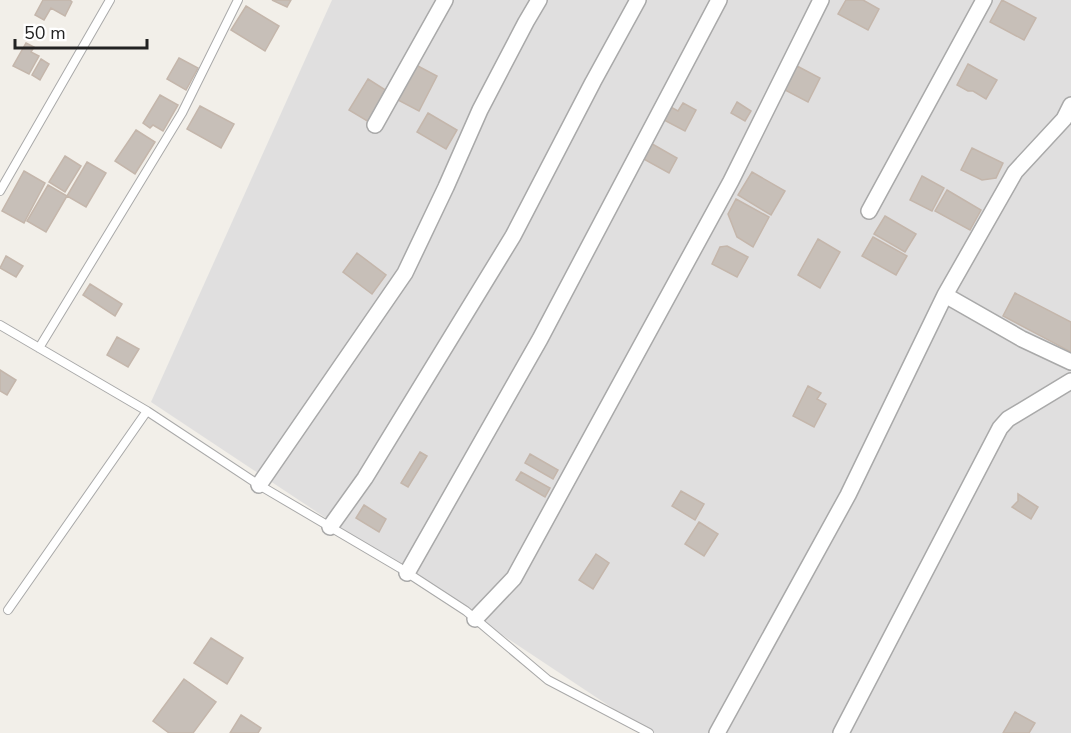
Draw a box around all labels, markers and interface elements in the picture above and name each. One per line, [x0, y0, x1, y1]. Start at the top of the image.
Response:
scale bar [15, 12, 147, 50]
text: 50 m [24, 21, 66, 45]

